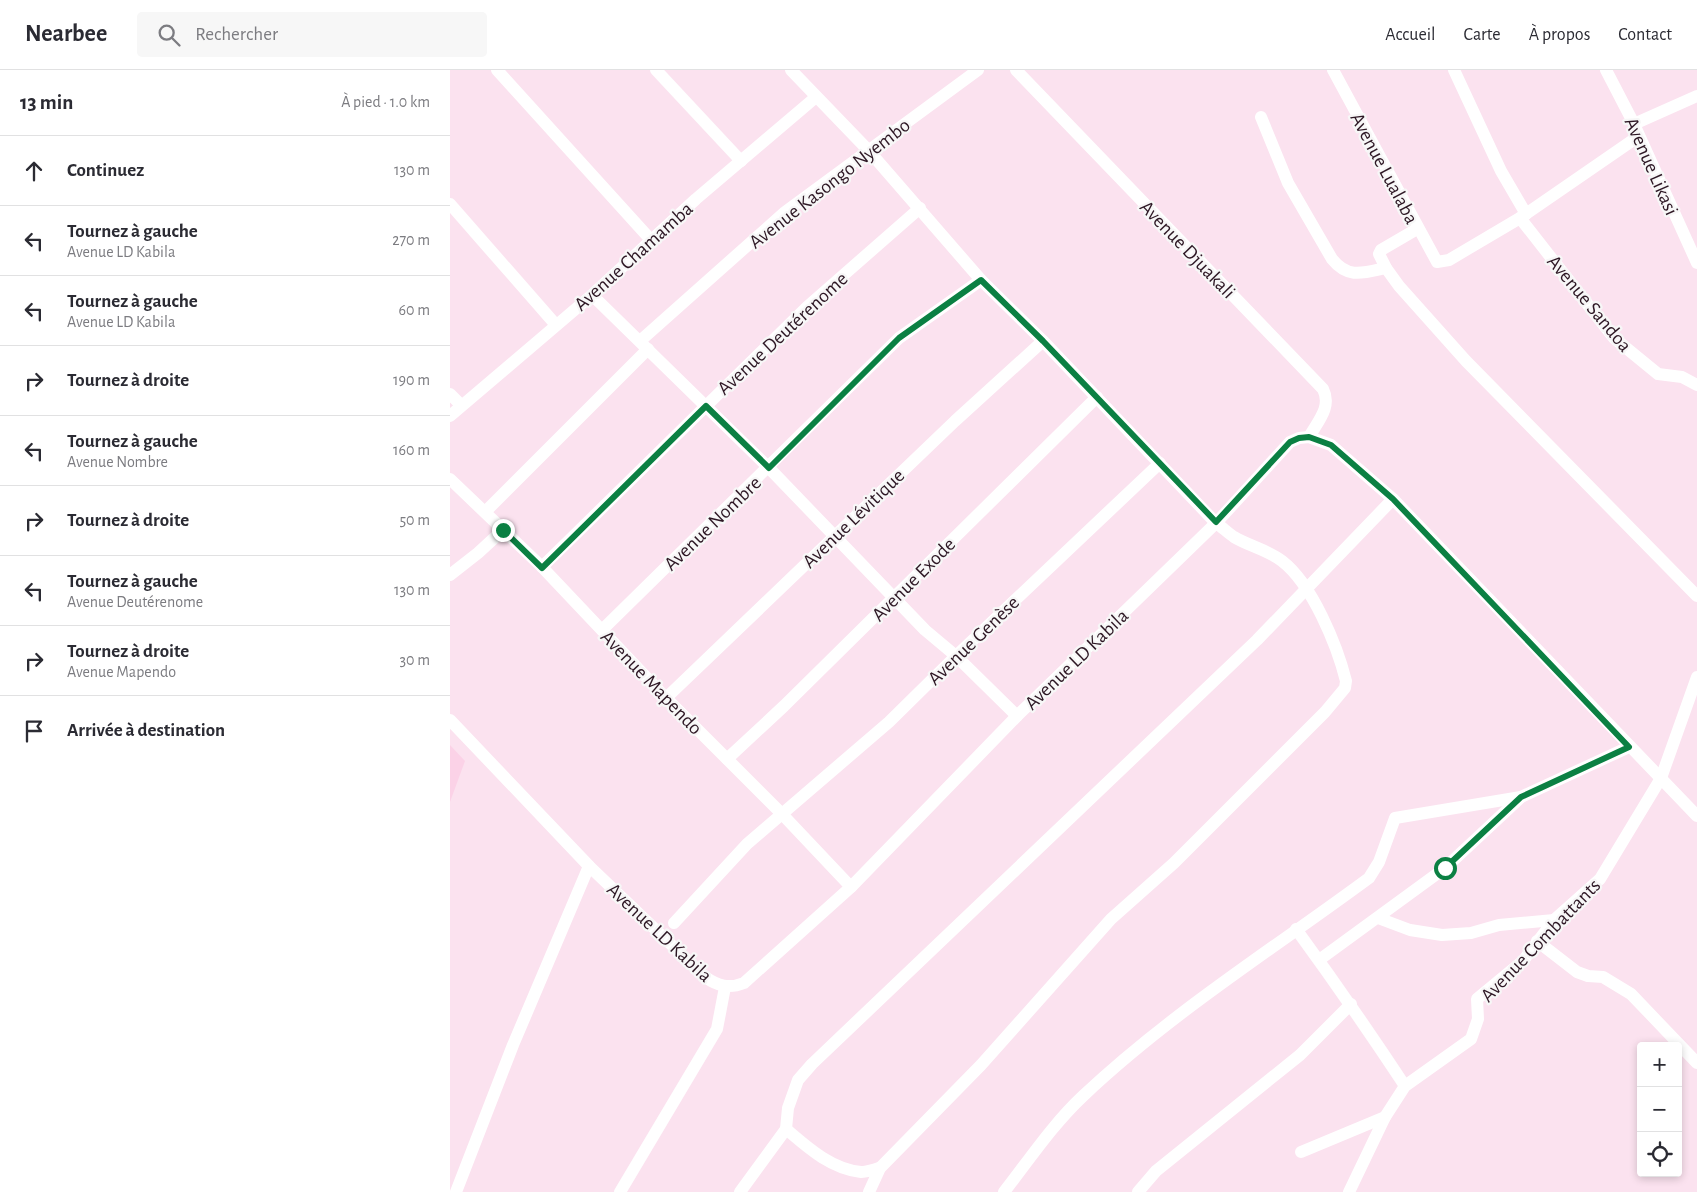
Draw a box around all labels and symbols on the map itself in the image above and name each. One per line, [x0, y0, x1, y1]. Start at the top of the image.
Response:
street label: Avenue Lualaba [1346, 109, 1422, 227]
street label: Avenue Likasi [1621, 114, 1682, 218]
street label: Avenue Kasongo Nyembo [745, 115, 914, 253]
street label: Avenue Djuakali [1136, 197, 1239, 303]
street label: Avenue Chamamba [570, 198, 697, 315]
street label: Avenue Sandoa [1543, 251, 1635, 356]
street label: Avenue Deutérenome [714, 268, 852, 399]
street label: Avenue Lévitique [799, 465, 908, 572]
street label: Avenue Nombre [660, 473, 765, 575]
route end [492, 519, 515, 542]
street label: Avenue Exode [868, 534, 959, 625]
street label: Avenue Genèse [924, 592, 1023, 689]
street label: Avenue LD Kabila [1021, 605, 1132, 714]
street label: Avenue Mapendo [597, 627, 706, 739]
route start [1434, 857, 1457, 880]
street label: Avenue Combattants [1477, 875, 1604, 1006]
street label: Avenue LD Kabila [603, 879, 716, 986]

